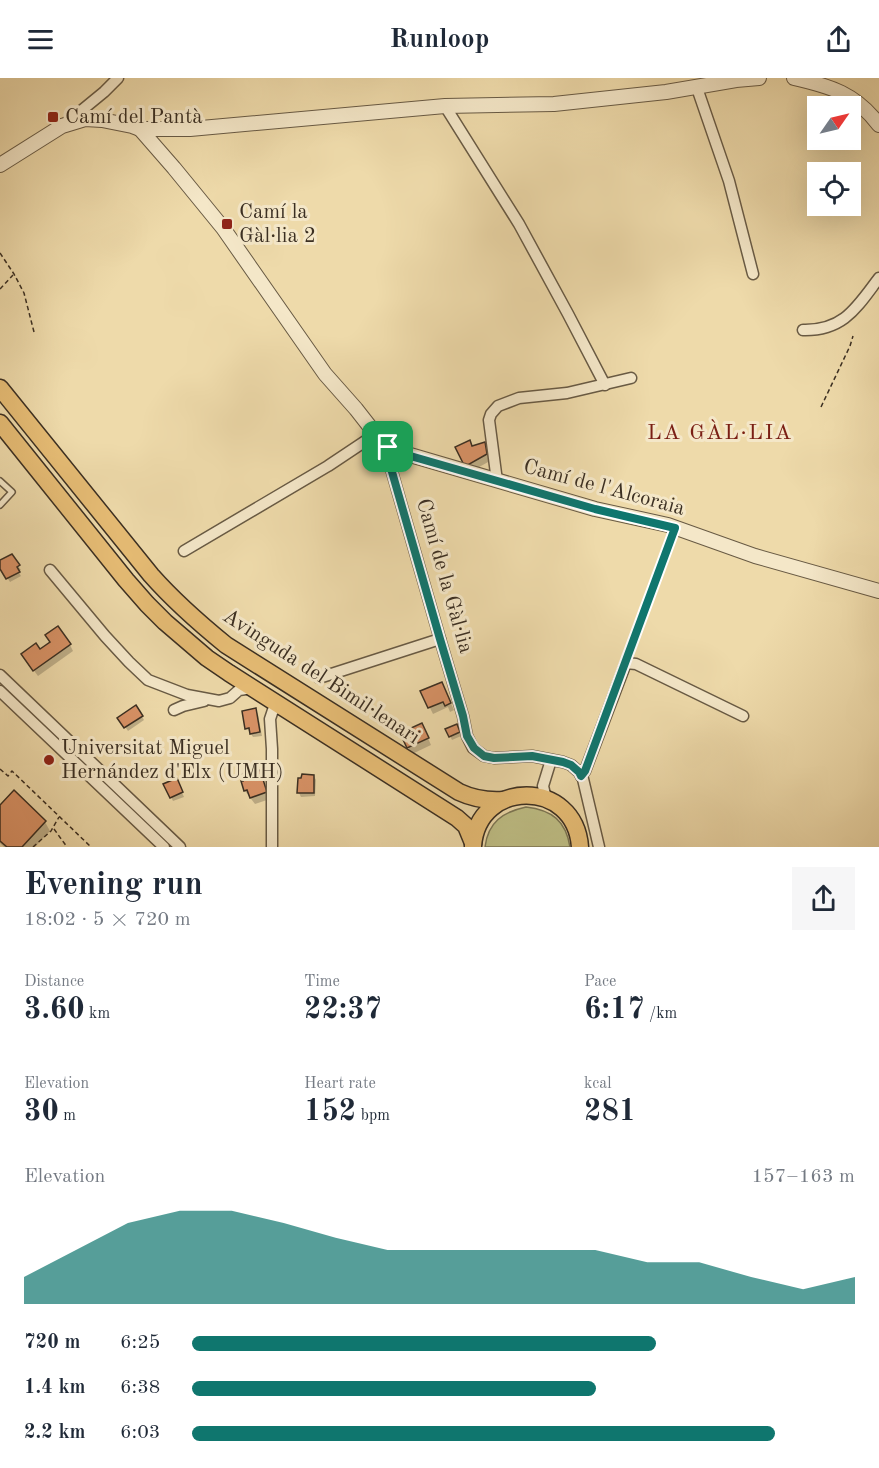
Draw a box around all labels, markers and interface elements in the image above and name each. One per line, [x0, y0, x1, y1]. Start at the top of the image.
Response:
icon: menu [24, 23, 57, 56]
icon: share [822, 23, 855, 56]
text: Runloop [390, 26, 489, 53]
north arrow [807, 96, 861, 150]
map controls [807, 96, 861, 216]
place label: Camí del Pantà [65, 107, 203, 128]
marker: Camí del Pantà [46, 110, 60, 124]
button: locate [807, 162, 861, 216]
place label: Camí la Gàl·lia 2 [239, 202, 316, 247]
marker: Camí la Gàl·lia 2 [220, 217, 234, 231]
district label: LA GÀL·LIA [647, 419, 793, 444]
pin [362, 421, 413, 472]
icon: arrive [371, 430, 404, 463]
street label: Camí de l'Alcoraia [521, 456, 687, 520]
street label: Camí de la Gàl·lia [412, 496, 476, 656]
street label: Avinguda del Bimil·lenari [219, 606, 423, 748]
place label: Universitat Miguel Hernández d'Elx (UMH) [61, 738, 284, 783]
marker: Universitat Miguel Hernández d'Elx (UMH) [42, 753, 56, 767]
button: share [792, 867, 855, 930]
text: Evening run [24, 869, 203, 902]
text: 18:02 · 5 × 720 m [24, 910, 191, 930]
text: Distance [24, 974, 84, 990]
text: Time [304, 974, 340, 990]
text: Pace [584, 974, 616, 990]
text: 3.60 [24, 995, 85, 1025]
text: 22:37 [304, 995, 382, 1025]
text: 6:17 [584, 995, 645, 1025]
text: km [85, 1006, 110, 1022]
text: /km [645, 1006, 677, 1022]
text: Elevation [24, 1076, 89, 1092]
text: Heart rate [304, 1076, 376, 1092]
text: kcal [584, 1076, 612, 1092]
text: 30 [24, 1097, 59, 1127]
text: 152 [304, 1097, 356, 1127]
text: 281 [584, 1097, 636, 1127]
text: m [59, 1108, 76, 1124]
text: bpm [356, 1108, 390, 1124]
text: Elevation [24, 1167, 105, 1187]
text: 157–163 m [752, 1167, 855, 1187]
text: 720 m [24, 1333, 80, 1353]
text: 6:25 [120, 1333, 160, 1353]
text: 1.4 km [24, 1378, 86, 1398]
text: 6:38 [120, 1378, 160, 1398]
text: 2.2 km [24, 1423, 86, 1443]
text: 6:03 [120, 1423, 160, 1443]

